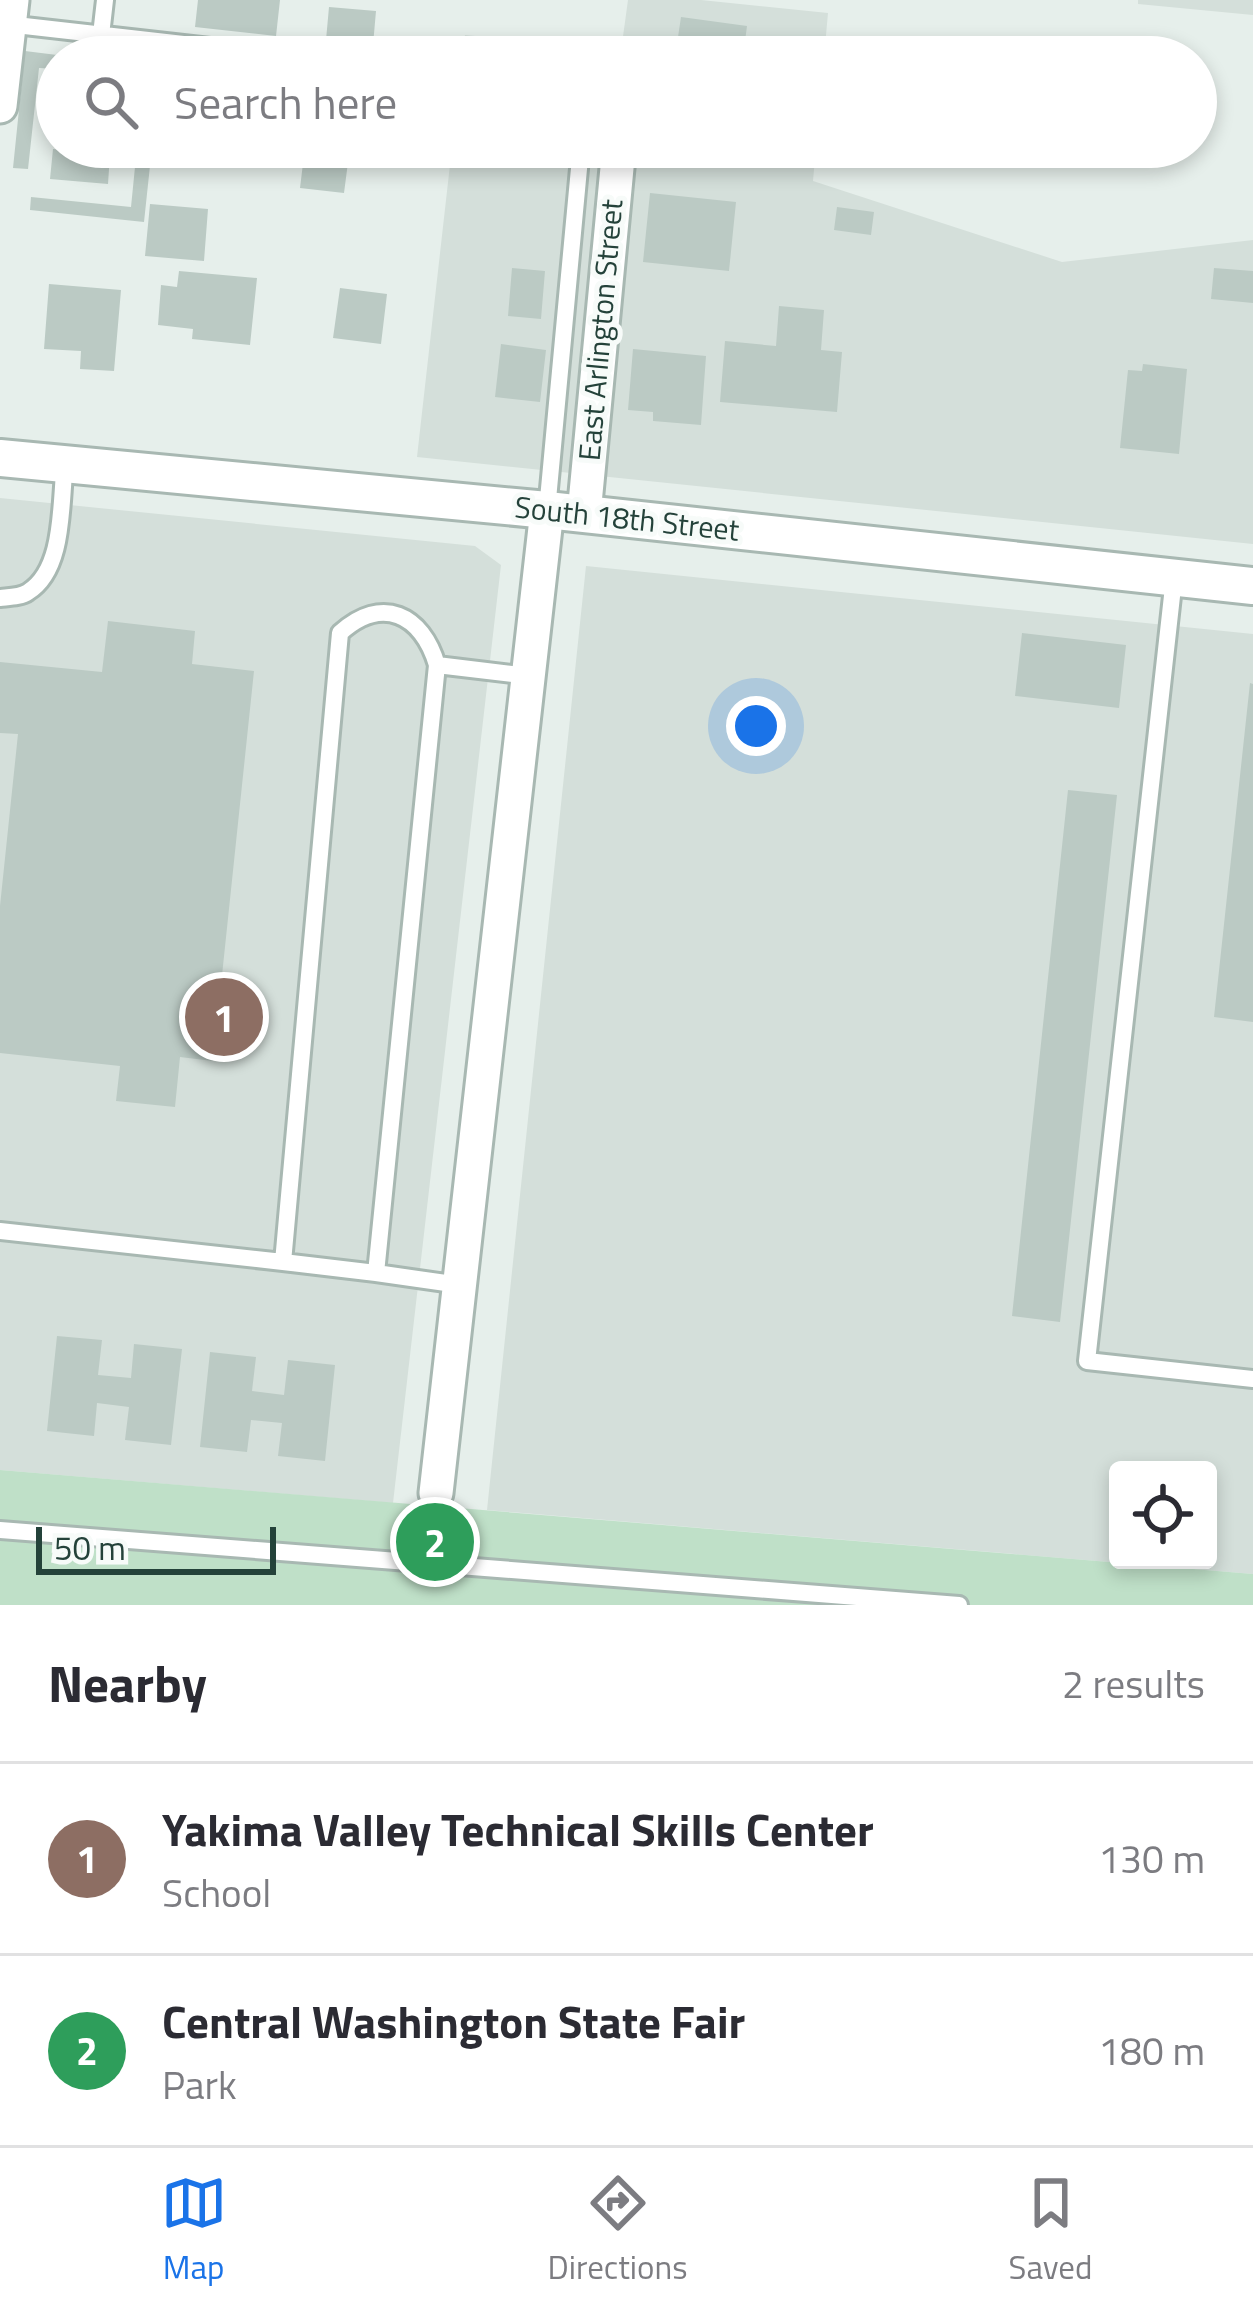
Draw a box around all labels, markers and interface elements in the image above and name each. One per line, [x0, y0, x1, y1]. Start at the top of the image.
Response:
search box [36, 36, 1217, 168]
text: Search here [174, 68, 397, 136]
icon: search [78, 69, 144, 135]
street label: East Arlington Street [566, 197, 634, 463]
street label: South 18th Street [513, 483, 742, 553]
your location [726, 696, 786, 756]
pin: 1 [185, 972, 263, 1062]
map controls [1109, 1461, 1217, 1569]
button: locate [1109, 1461, 1217, 1569]
pin: 2 [396, 1497, 474, 1587]
scale bar [36, 1521, 276, 1574]
text: 50 m [54, 1523, 126, 1573]
text: Nearby [48, 1644, 207, 1722]
text: 2 results [1062, 1654, 1205, 1713]
text: Yakima Valley Technical Skills Center [162, 1795, 874, 1863]
text: 1 [76, 1829, 98, 1888]
text: 130 m [1098, 1829, 1205, 1888]
text: School [162, 1863, 271, 1922]
text: Central Washington State Fair [162, 1987, 745, 2055]
text: 2 [76, 2021, 98, 2080]
text: 180 m [1098, 2021, 1205, 2080]
text: Park [162, 2055, 237, 2114]
tab: Map [161, 2170, 227, 2292]
tab: Directions [548, 2170, 688, 2292]
tab: Saved [1009, 2170, 1092, 2292]

